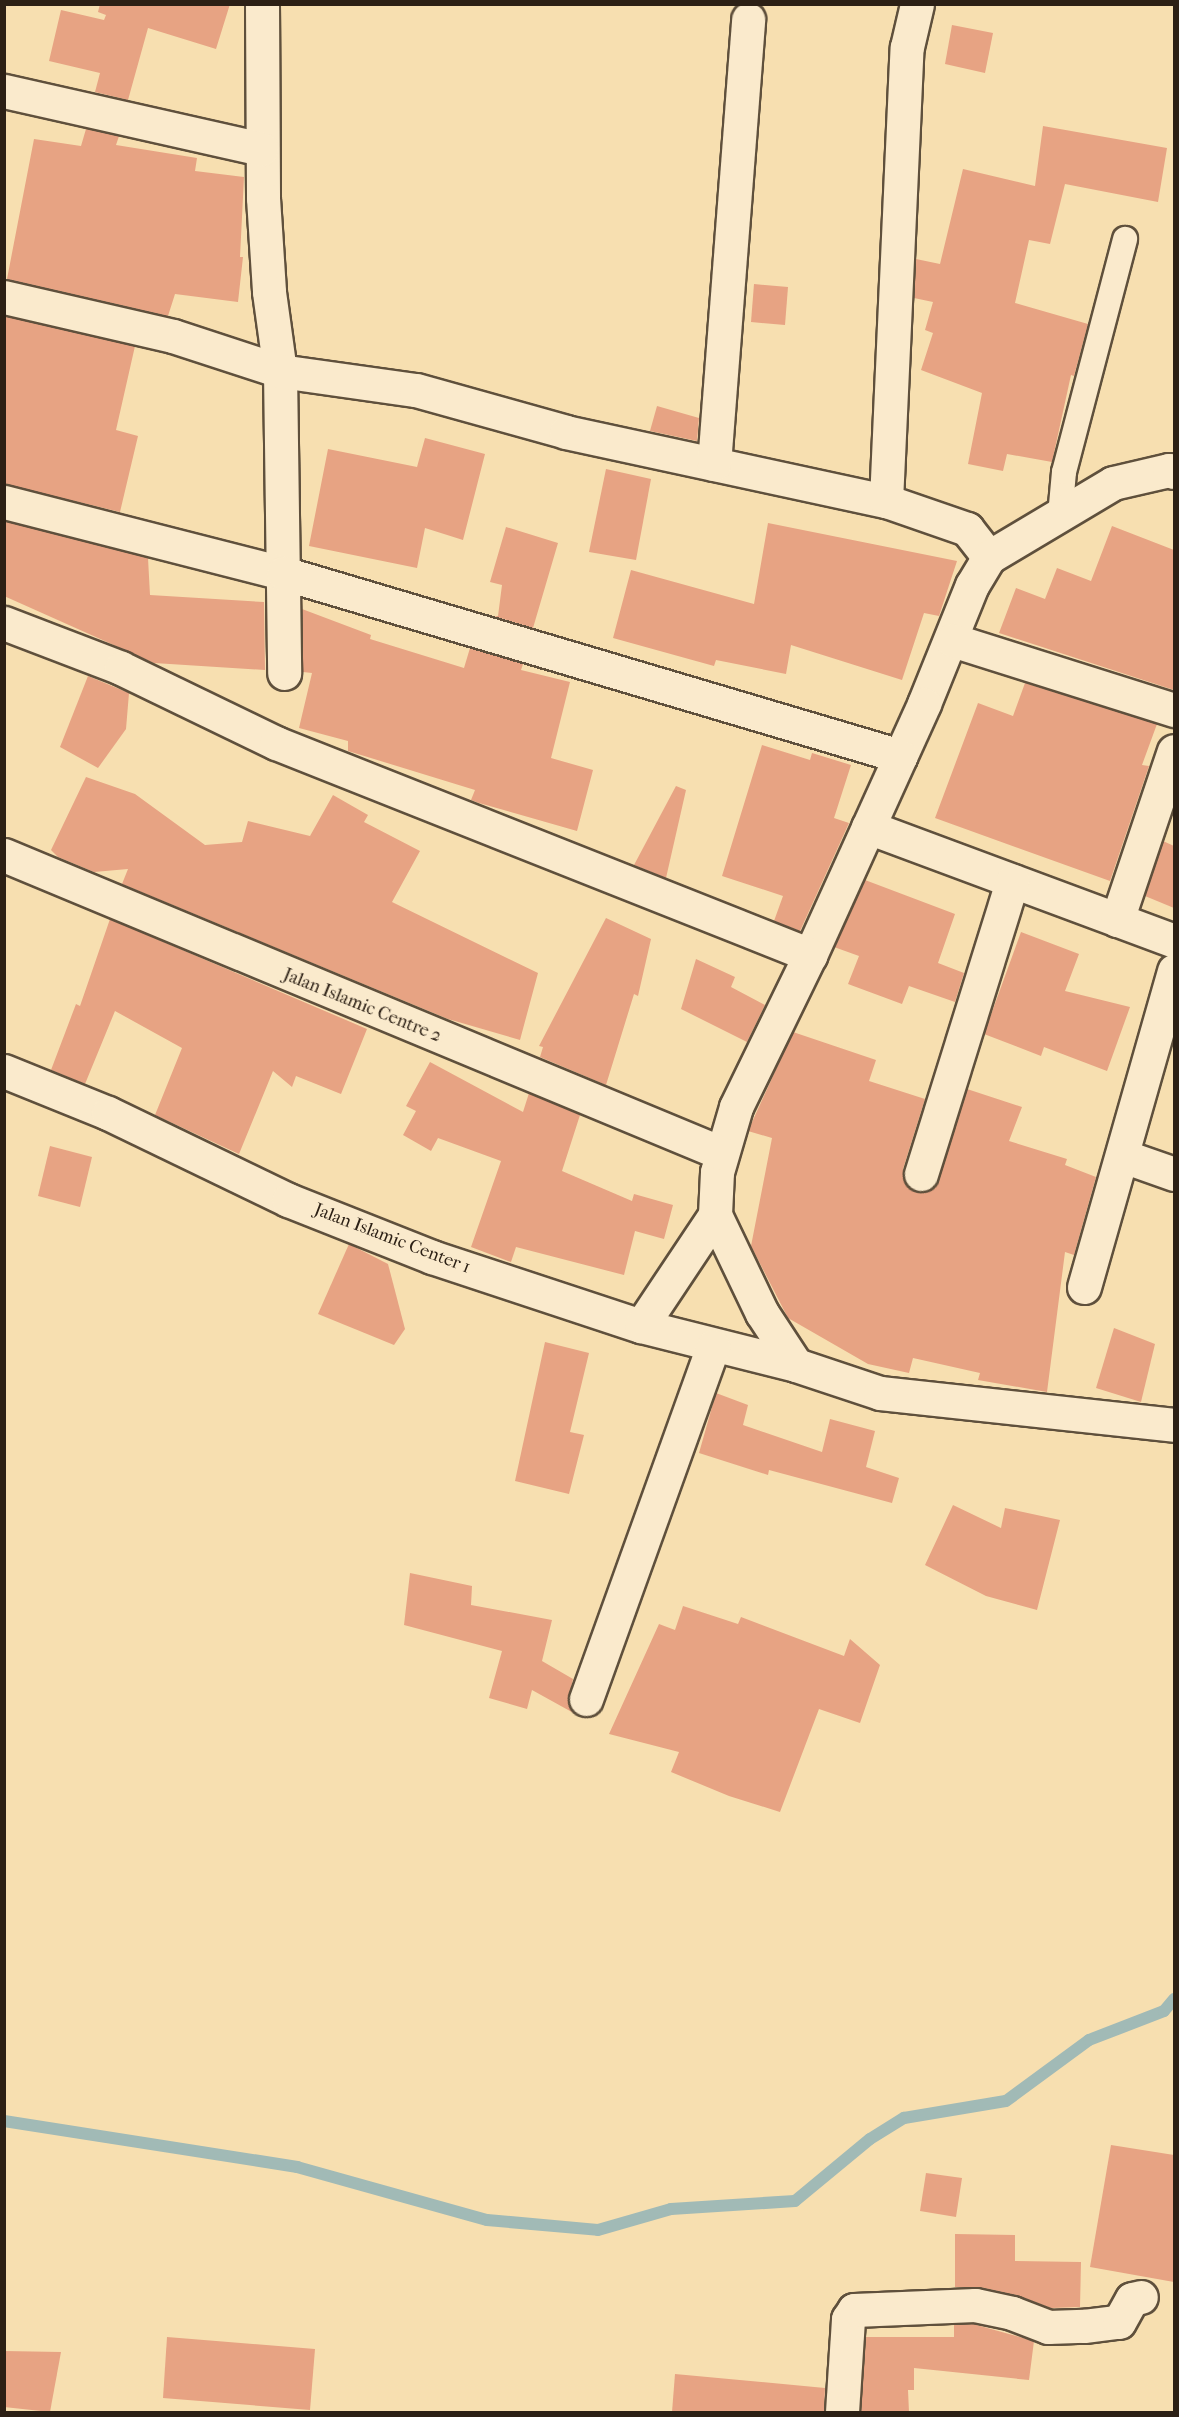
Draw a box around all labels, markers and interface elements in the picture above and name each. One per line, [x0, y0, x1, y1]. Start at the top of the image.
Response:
street label: Jalan Islamic Centre 2 [280, 964, 444, 1048]
street label: Jalan Islamic Center 1 [311, 1199, 473, 1279]

